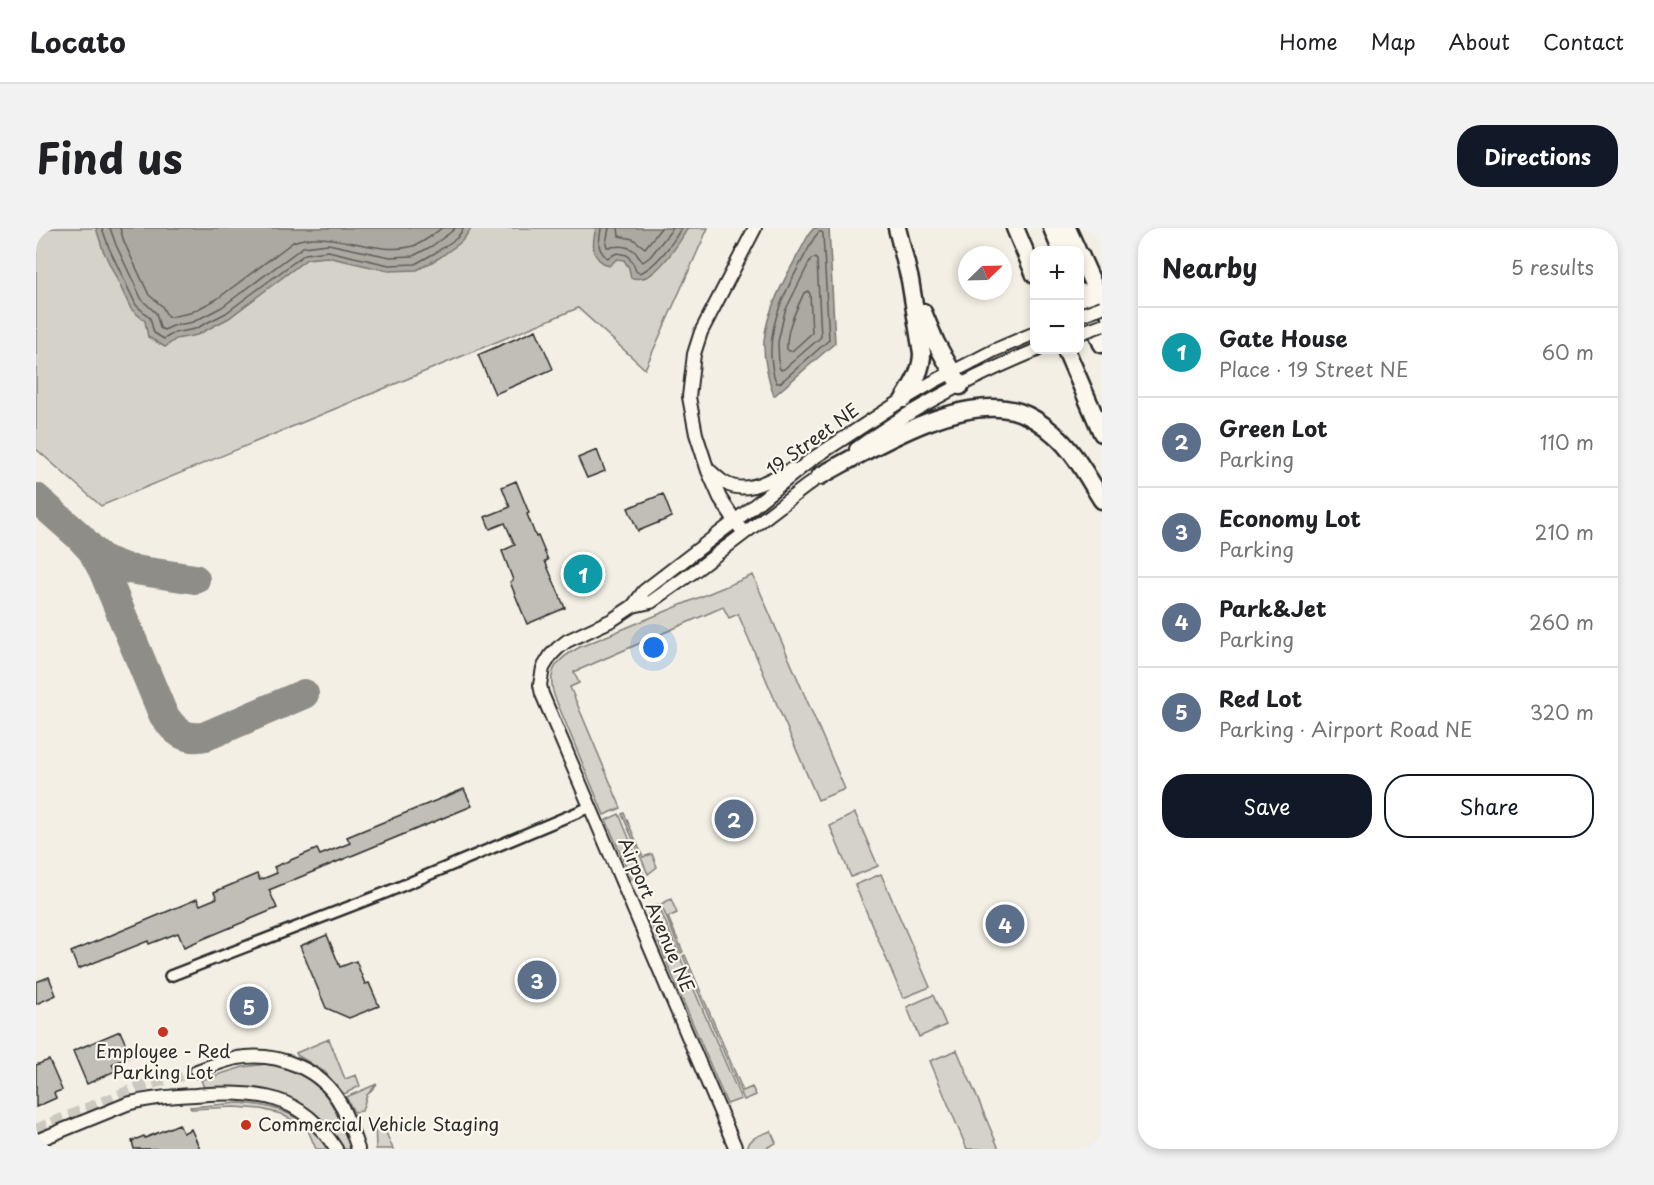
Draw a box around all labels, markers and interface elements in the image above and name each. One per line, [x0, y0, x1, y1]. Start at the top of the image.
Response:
text: Locato [30, 20, 126, 63]
text: Home [1279, 25, 1338, 57]
text: Map [1371, 25, 1416, 57]
text: About [1449, 25, 1510, 57]
text: Contact [1543, 25, 1624, 57]
text: Find us [36, 125, 183, 188]
button: Directions [1457, 125, 1618, 187]
north arrow [958, 246, 1012, 300]
map controls [1030, 246, 1084, 354]
button: + [1030, 246, 1084, 300]
text: Nearby [1162, 248, 1257, 287]
text: 5 results [1511, 252, 1594, 282]
button: − [1030, 300, 1084, 354]
text: Gate House [1219, 321, 1347, 354]
text: 1 [1177, 337, 1186, 367]
text: 60 m [1542, 337, 1594, 367]
text: Place · 19 Street NE [1219, 354, 1408, 384]
street label: 19 Street NE [760, 396, 864, 482]
text: Green Lot [1219, 411, 1328, 444]
text: 2 [1174, 427, 1189, 457]
text: 110 m [1540, 427, 1594, 457]
text: Parking [1219, 444, 1294, 474]
text: Economy Lot [1219, 501, 1361, 534]
text: 3 [1175, 517, 1188, 547]
text: 210 m [1535, 517, 1594, 547]
text: Parking [1219, 534, 1294, 564]
pin: 1 [564, 552, 602, 596]
text: Park&Jet [1219, 591, 1327, 624]
text: 4 [1175, 607, 1188, 637]
text: 260 m [1529, 607, 1594, 637]
text: Parking [1219, 624, 1294, 654]
your location [639, 633, 668, 662]
text: Red Lot [1219, 681, 1302, 714]
text: 5 [1175, 697, 1188, 727]
text: 320 m [1530, 697, 1594, 727]
text: Parking · Airport Road NE [1219, 714, 1472, 744]
button: Save [1162, 774, 1372, 838]
button: Share [1384, 774, 1594, 838]
pin: 2 [714, 796, 754, 842]
street label: Airport Avenue NE [613, 833, 702, 996]
pin: 4 [986, 902, 1024, 946]
pin: 3 [518, 958, 556, 1002]
pin: 5 [230, 984, 268, 1028]
marker: Employee - Red Parking Lot [156, 1025, 170, 1039]
place label: Employee - Red Parking Lot [96, 1037, 230, 1085]
place label: Commercial Vehicle Staging [258, 1110, 499, 1137]
marker: Commercial Vehicle Staging [239, 1118, 253, 1132]

